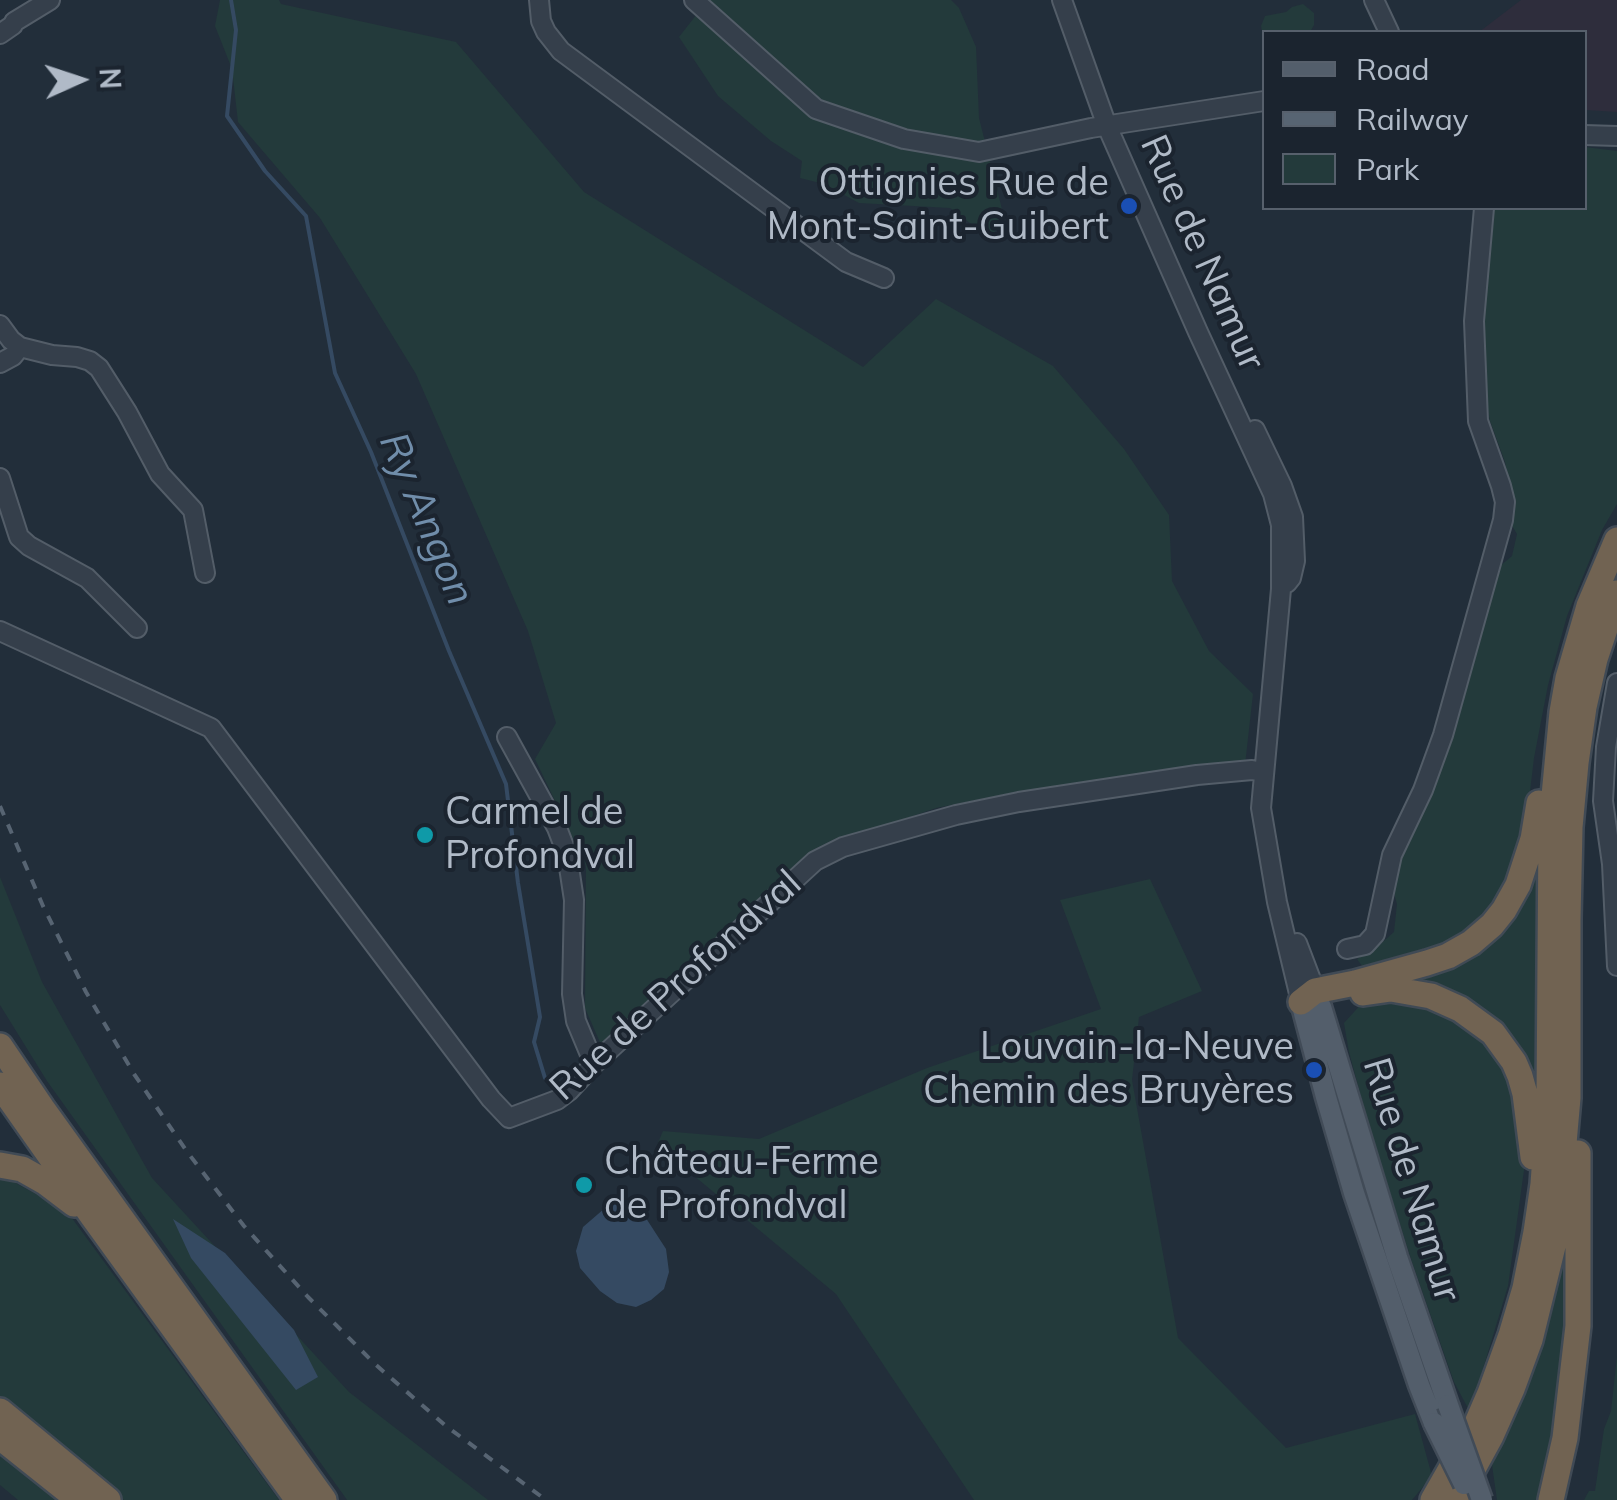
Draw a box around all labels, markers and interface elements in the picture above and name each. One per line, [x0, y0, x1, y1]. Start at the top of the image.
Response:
north arrow [30, 30, 130, 130]
legend [1262, 30, 1587, 210]
text: Road [1356, 50, 1430, 88]
text: N [92, 67, 128, 90]
text: Railway [1356, 100, 1469, 138]
street label: Rue de Namur [1130, 128, 1274, 378]
text: Park [1356, 150, 1419, 188]
place label: Ottignies Rue de Mont-Saint-Guibert [767, 161, 1109, 250]
marker: Ottignies Rue de Mont-Saint-Guibert [1118, 195, 1140, 217]
water label: Ry Angon [368, 426, 484, 612]
place label: Carmel de Profondval [445, 790, 635, 879]
marker: Carmel de Profondval [414, 824, 436, 846]
street label: Rue de Profondval [541, 861, 811, 1111]
place label: Louvain-la-Neuve Chemin des Bruyères [923, 1025, 1294, 1114]
street label: Rue de Namur [1352, 1053, 1470, 1307]
marker: Louvain-la-Neuve Chemin des Bruyères [1303, 1059, 1325, 1081]
place label: Château-Ferme de Profondval [604, 1140, 879, 1230]
marker: Château-Ferme de Profondval [573, 1174, 595, 1196]

